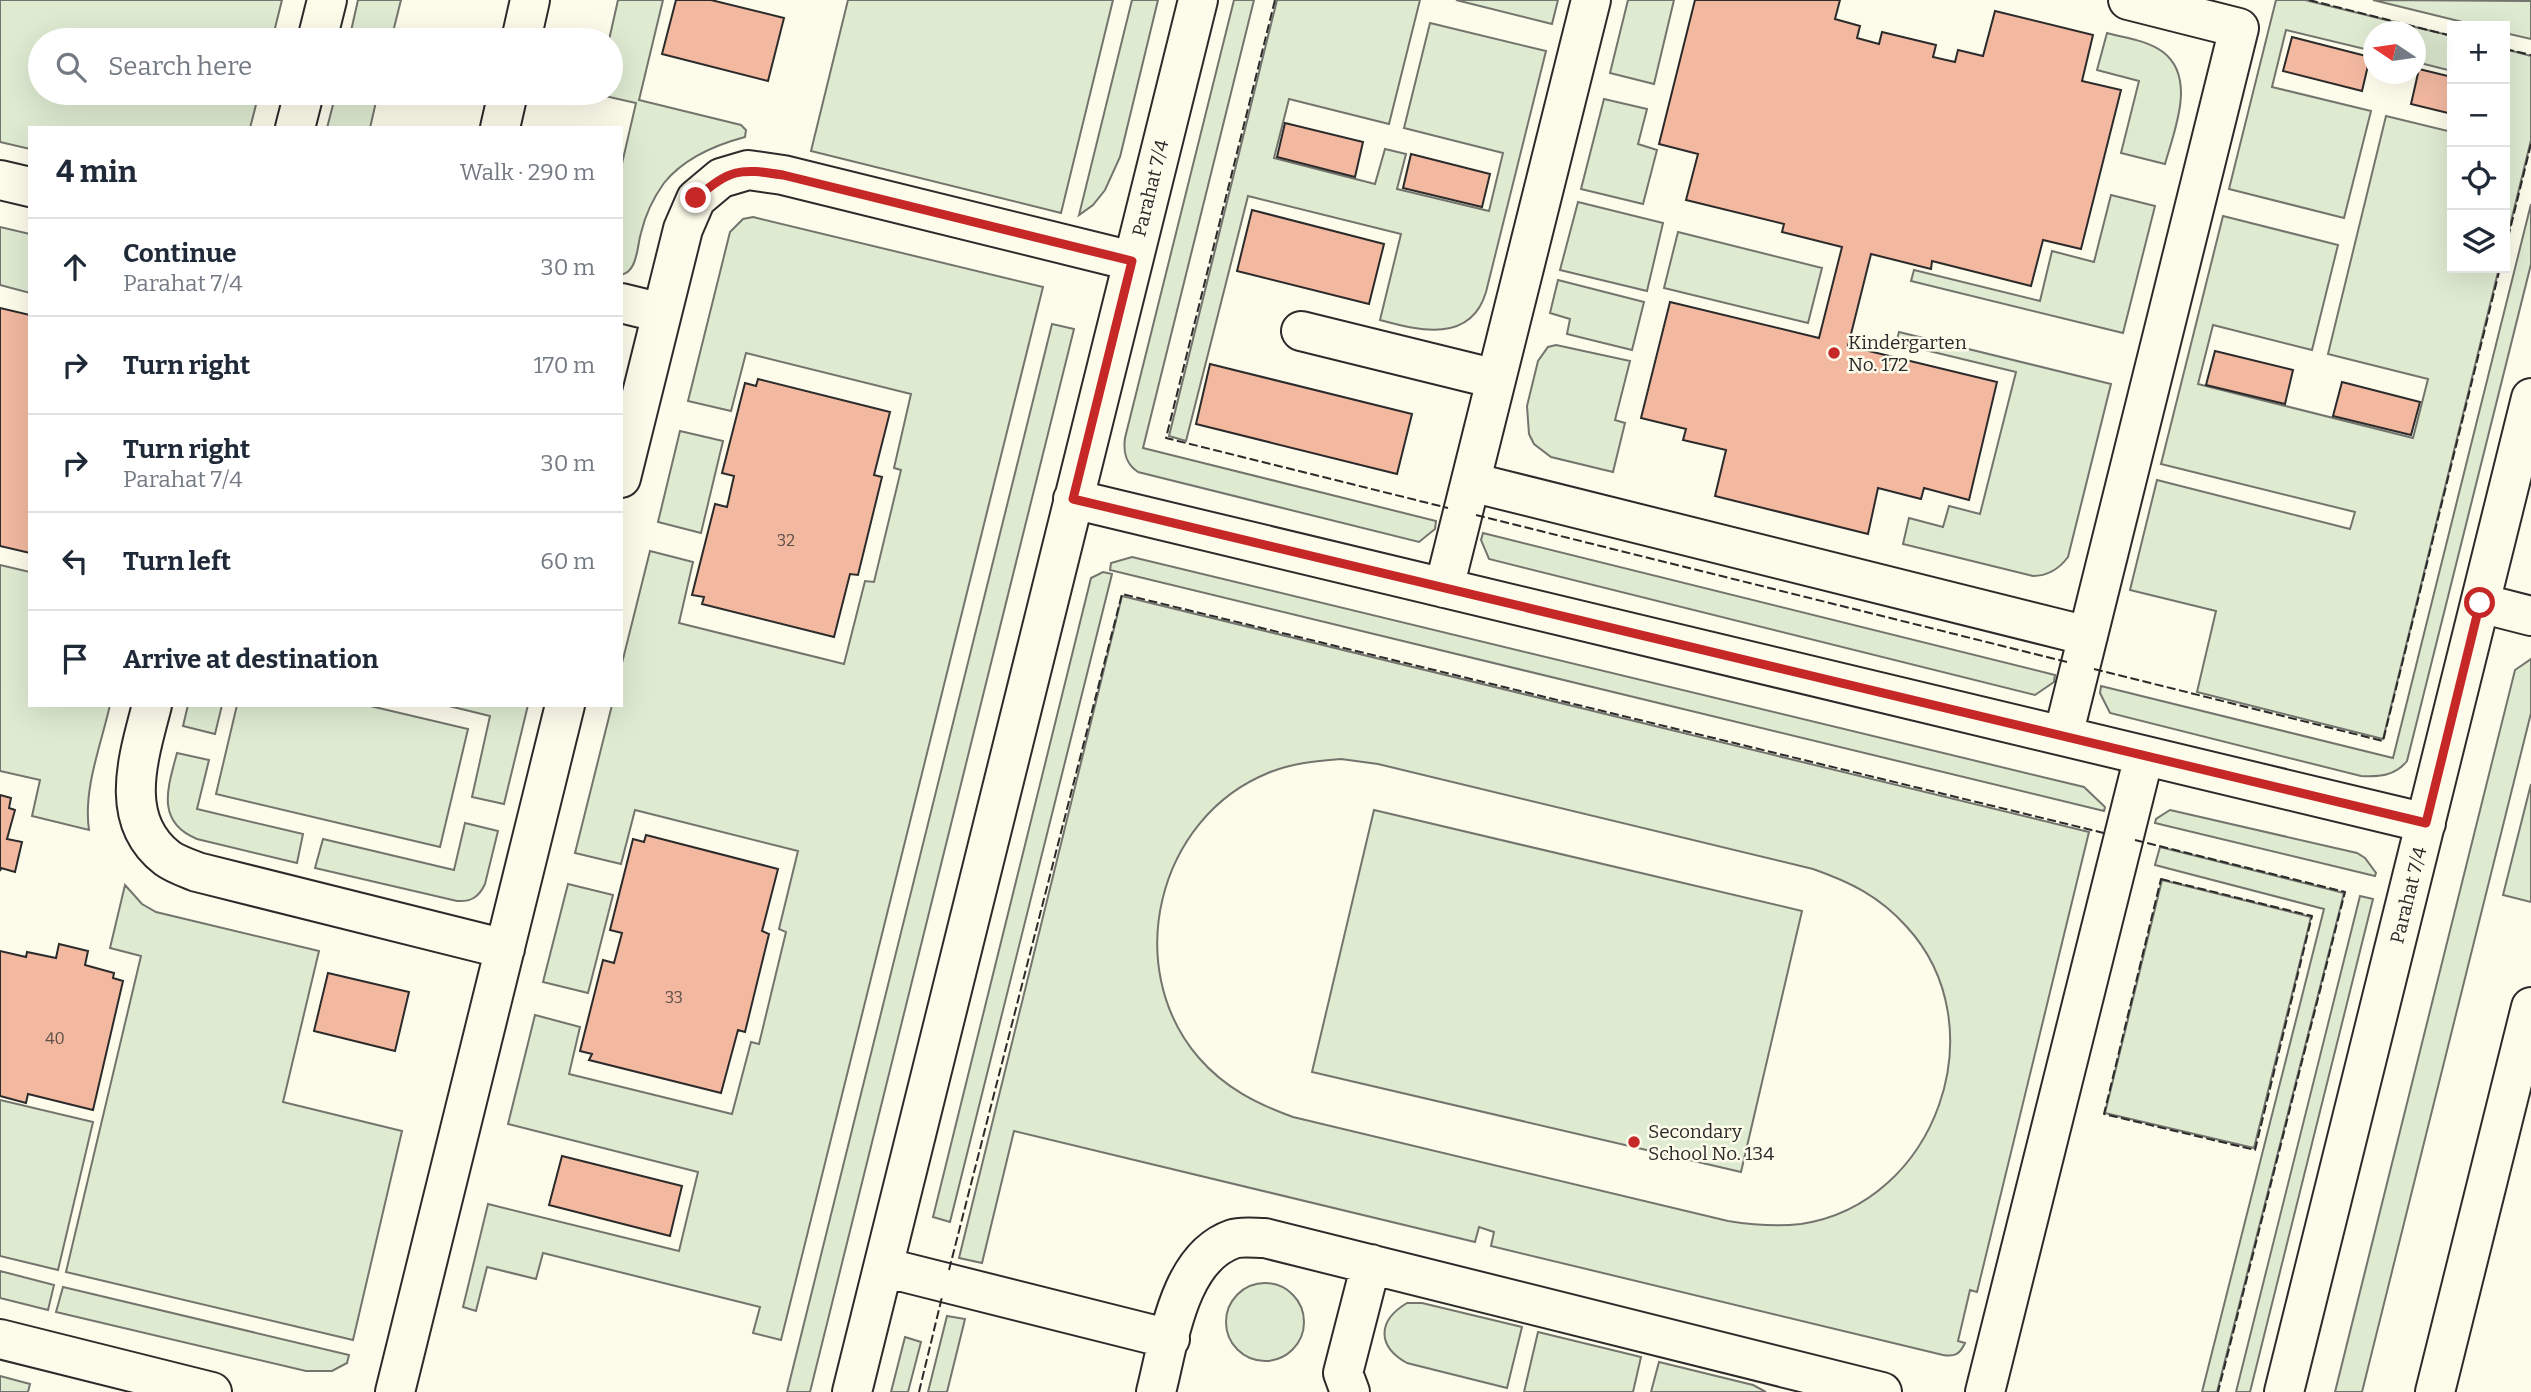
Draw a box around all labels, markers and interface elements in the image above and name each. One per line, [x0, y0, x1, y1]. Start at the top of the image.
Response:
north arrow [2363, 21, 2426, 84]
map controls [2447, 21, 2510, 273]
button: + [2447, 21, 2510, 84]
search box [28, 28, 623, 105]
icon: search [52, 48, 90, 86]
text: Search here [108, 51, 252, 82]
button: − [2447, 84, 2510, 147]
street label: Parahat 7/4 [1127, 137, 1174, 239]
button: locate [2447, 147, 2510, 210]
text: 4 min [56, 154, 137, 190]
text: Walk · 290 m [460, 158, 595, 186]
route end [680, 182, 711, 213]
button: layers [2447, 210, 2510, 273]
text: Continue [123, 238, 237, 269]
icon: ahead [56, 248, 94, 286]
text: 30 m [541, 253, 595, 281]
text: Parahat 7/4 [123, 269, 243, 297]
place label: Kindergarten No. 172 [1848, 331, 1967, 376]
marker: Kindergarten No. 172 [1826, 345, 1842, 361]
icon: right [56, 346, 94, 384]
text: Turn right [123, 350, 250, 381]
text: 170 m [533, 351, 595, 379]
text: Turn right [123, 434, 250, 465]
icon: right [56, 444, 94, 482]
text: 30 m [541, 449, 595, 477]
text: Parahat 7/4 [123, 465, 243, 493]
house number: 32 [777, 531, 795, 550]
icon: left [56, 542, 94, 580]
text: Turn left [123, 546, 231, 577]
text: 60 m [540, 547, 595, 575]
route start [2464, 587, 2495, 618]
icon: arrive [56, 640, 94, 678]
text: Arrive at destination [123, 644, 378, 675]
street label: Parahat 7/4 [2385, 844, 2432, 946]
house number: 33 [665, 988, 683, 1007]
house number: 40 [45, 1029, 65, 1048]
place label: Secondary School No. 134 [1648, 1120, 1774, 1165]
marker: Secondary School No. 134 [1626, 1134, 1642, 1150]

